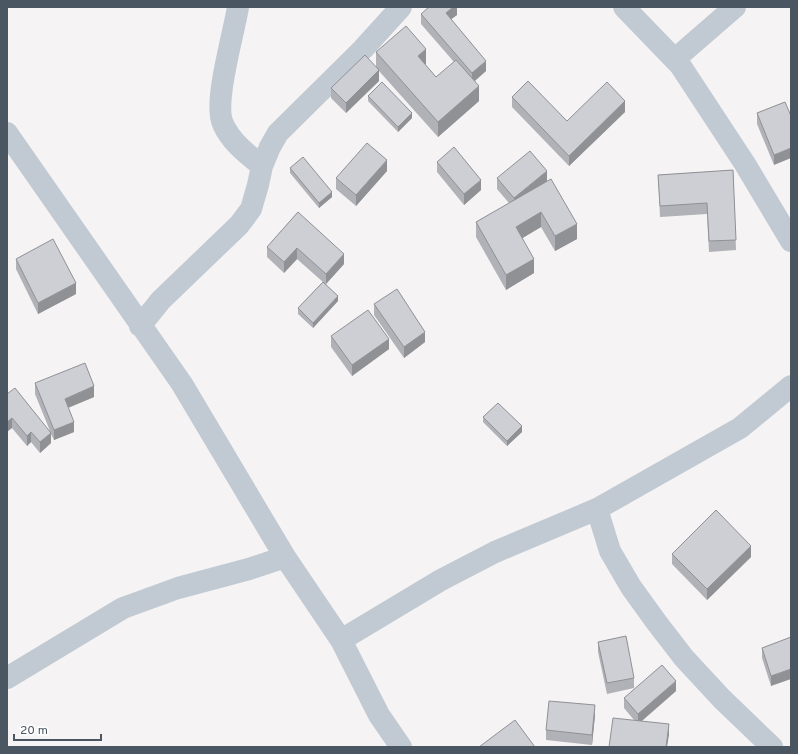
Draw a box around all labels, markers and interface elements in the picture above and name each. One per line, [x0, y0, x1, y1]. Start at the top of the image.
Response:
scale bar [14, 716, 101, 742]
text: 20 m [20, 723, 48, 739]

